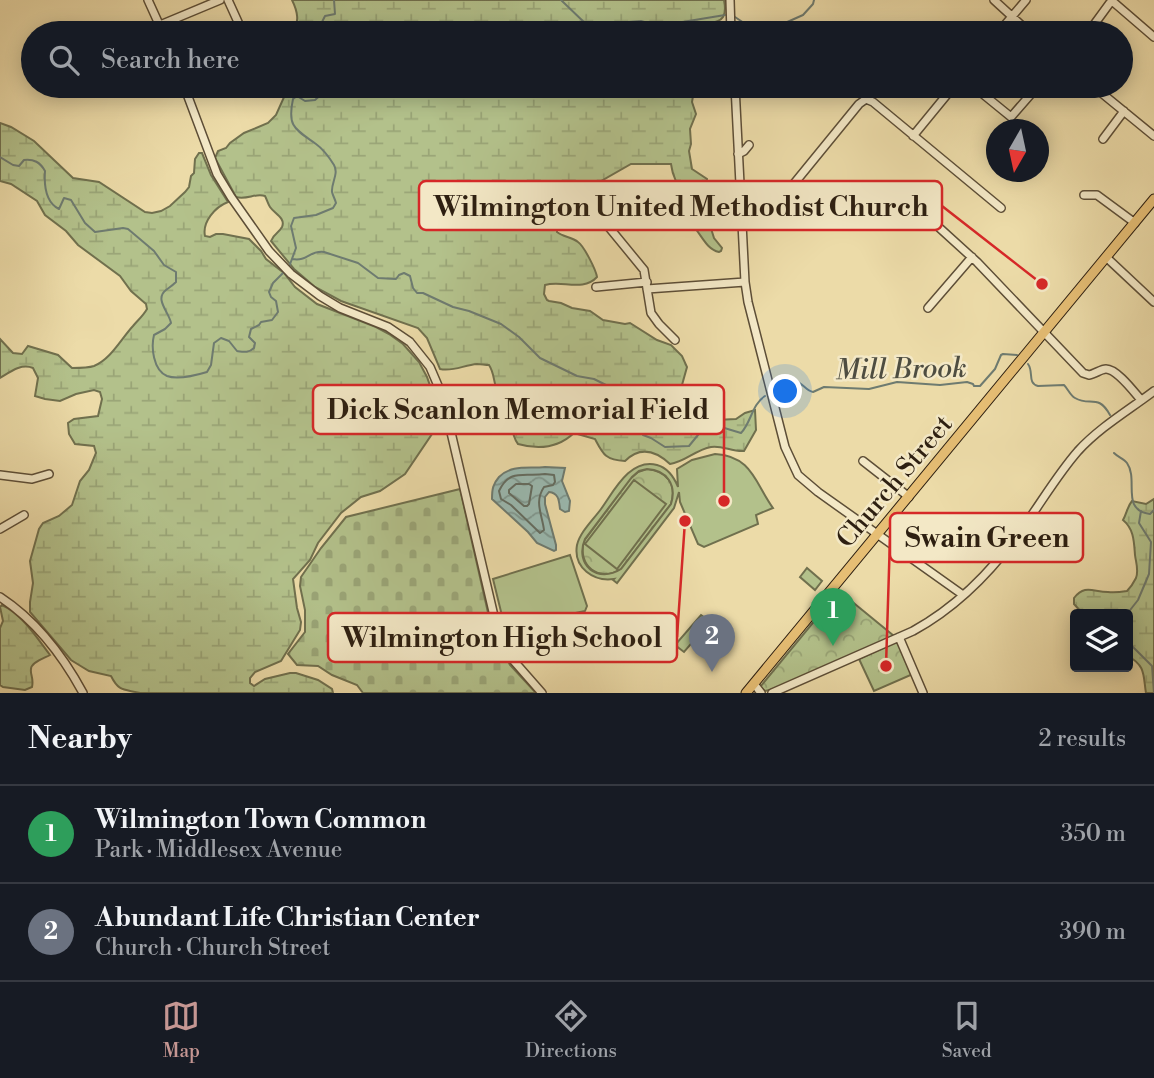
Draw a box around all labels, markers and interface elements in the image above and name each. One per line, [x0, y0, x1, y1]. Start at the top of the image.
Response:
search box [21, 21, 1133, 98]
icon: search [45, 41, 83, 79]
text: Search here [101, 44, 240, 76]
north arrow [986, 119, 1049, 182]
callout: Wilmington United Methodist Church [419, 181, 942, 230]
text: Wilmington United Methodist Church [433, 190, 928, 225]
water label: Mill Brook [835, 351, 967, 388]
your location [768, 374, 802, 408]
callout: Dick Scanlon Memorial Field [313, 385, 724, 434]
text: Dick Scanlon Memorial Field [327, 393, 710, 428]
street label: Church Street [830, 409, 960, 555]
callout: Swain Green [890, 513, 1083, 562]
text: Swain Green [905, 521, 1069, 556]
pin: 1 [810, 588, 856, 646]
map controls [1070, 609, 1133, 672]
button: layers [1070, 609, 1133, 672]
callout: Wilmington High School [328, 613, 677, 662]
pin: 2 [689, 614, 735, 672]
text: Wilmington High School [341, 621, 662, 656]
text: Nearby [28, 720, 132, 758]
text: 2 results [1039, 725, 1126, 753]
text: Wilmington Town Common [95, 804, 426, 836]
text: 1 [45, 820, 57, 848]
text: 350 m [1060, 820, 1126, 848]
text: Park · Middlesex Avenue [95, 836, 342, 864]
text: Abundant Life Christian Center [95, 902, 480, 934]
text: 2 [44, 918, 58, 946]
text: 390 m [1059, 918, 1126, 946]
text: Church · Church Street [95, 934, 330, 962]
tab: Map [162, 997, 200, 1063]
tab: Directions [525, 997, 617, 1063]
tab: Saved [942, 997, 992, 1063]

